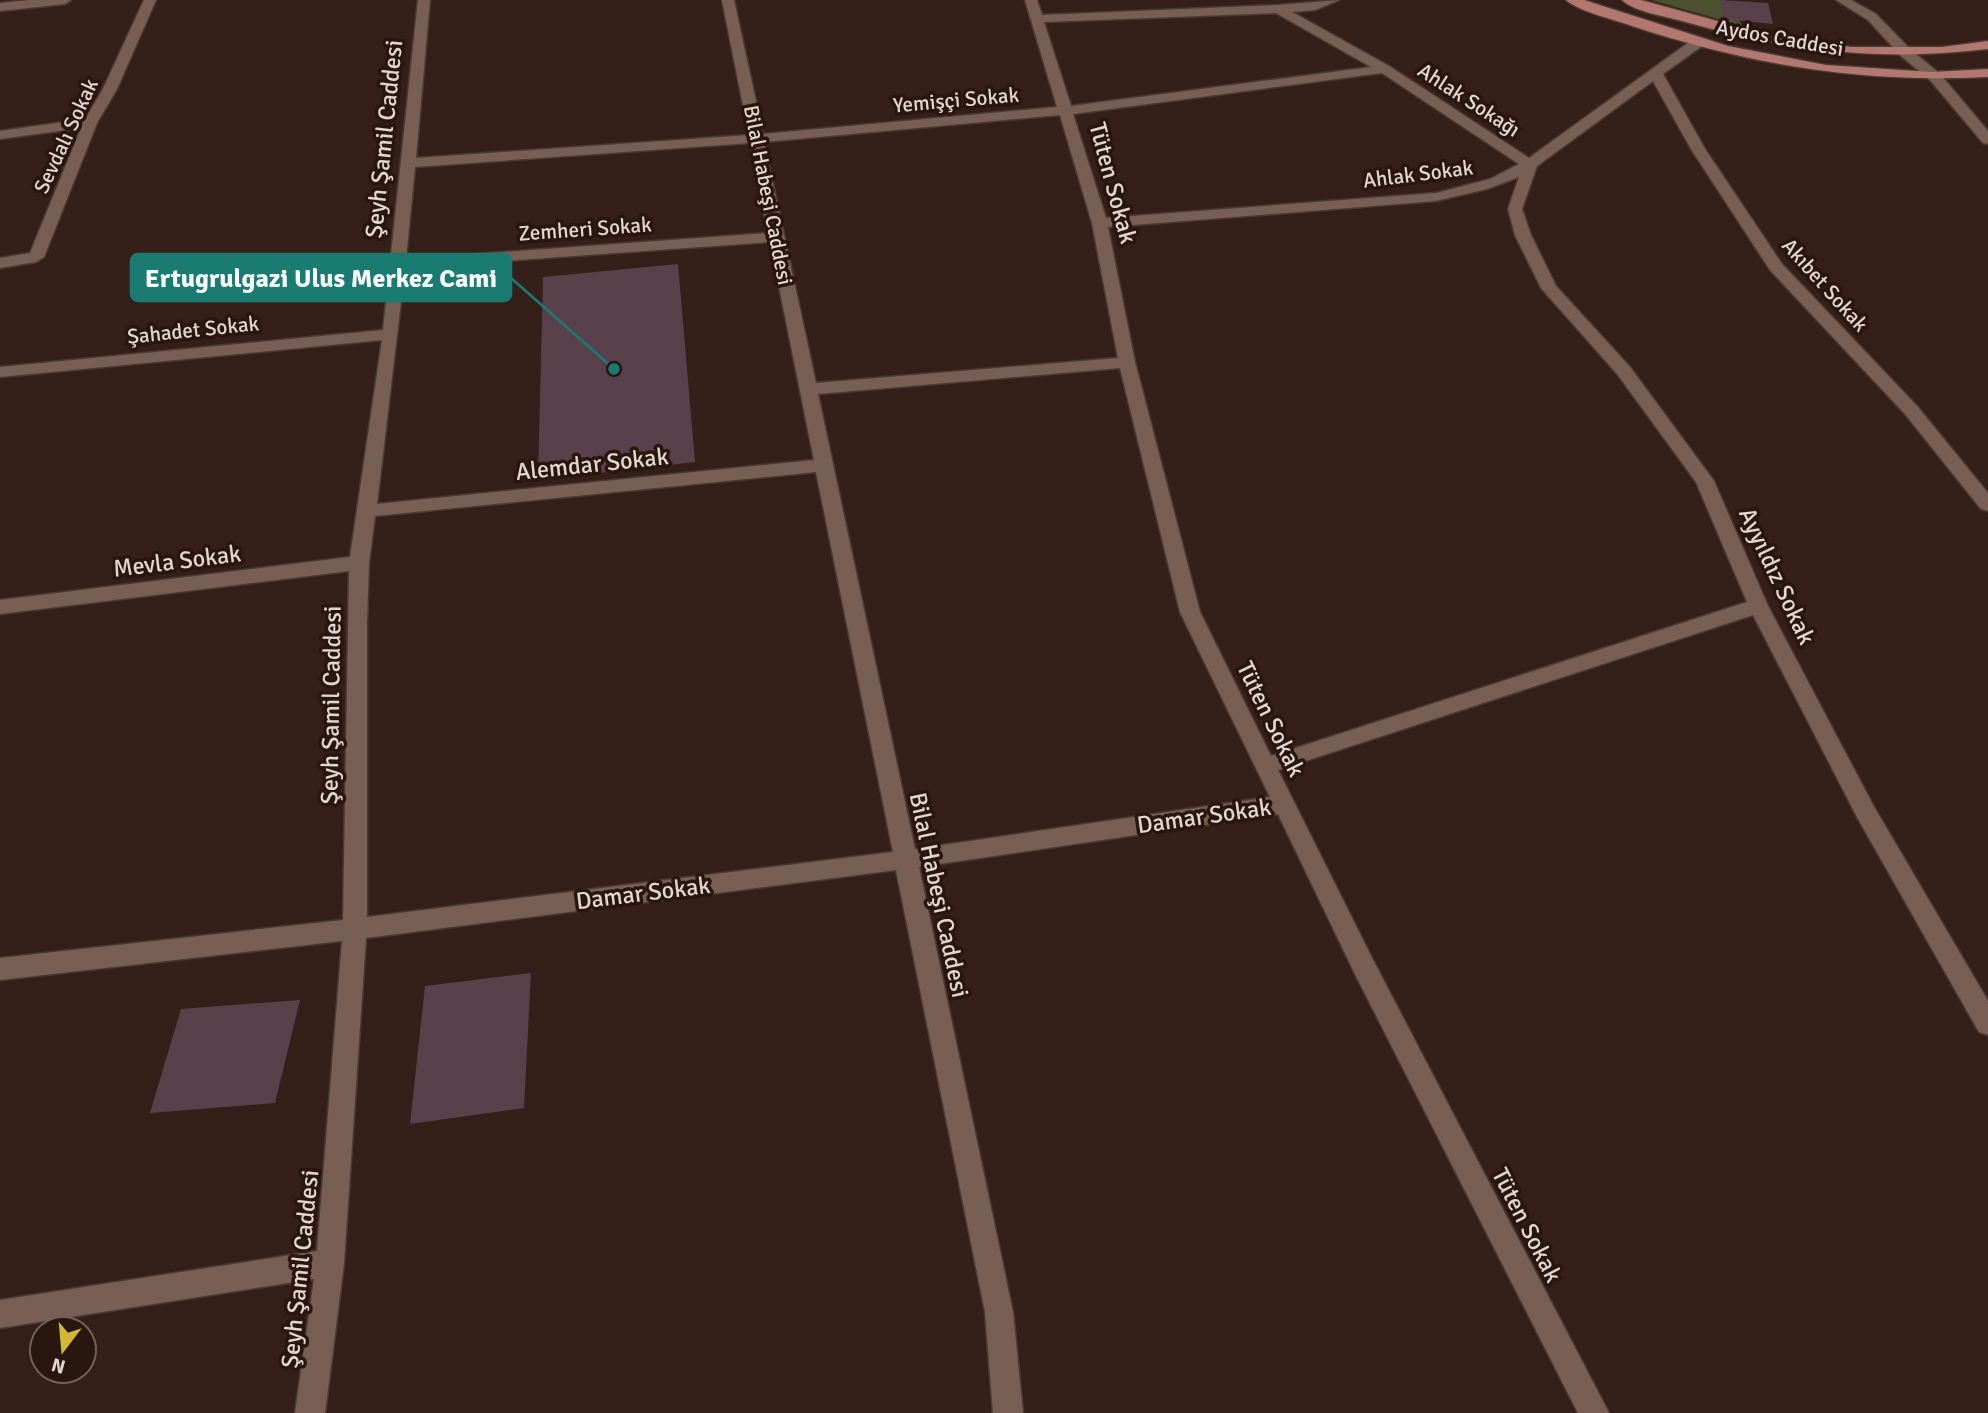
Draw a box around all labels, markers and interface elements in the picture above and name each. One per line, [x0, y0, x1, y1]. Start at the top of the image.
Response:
street label: Aydos Caddesi [1714, 14, 1846, 62]
street label: Şeyh Şamil Caddesi [359, 38, 409, 240]
street label: Ahlak Sokağı [1413, 57, 1525, 143]
street label: Sevdalı Sokak [28, 74, 104, 198]
street label: Yemişçi Sokak [892, 82, 1020, 118]
street label: Bilal Habeşi Caddesi [738, 103, 798, 287]
street label: Tüten Sokak [1082, 119, 1144, 247]
street label: Ahlak Sokak [1362, 154, 1475, 194]
street label: Zemheri Sokak [518, 211, 653, 247]
street label: Akıbet Sokak [1776, 233, 1874, 337]
callout: Ertugrulgazi Ulus Merkez Cami [131, 254, 511, 301]
text: Ertugrulgazi Ulus Merkez Cami [145, 263, 497, 295]
street label: Şahadet Sokak [126, 310, 261, 350]
street label: Alemdar Sokak [514, 441, 670, 487]
street label: Ayyıldız Sokak [1732, 503, 1822, 649]
street label: Mevla Sokak [111, 538, 243, 584]
street label: Şeyh Şamil Caddesi [314, 605, 348, 805]
street label: Tüten Sokak [1230, 656, 1312, 782]
street label: Bilal Habeşi Caddesi [903, 790, 975, 1000]
street label: Damar Sokak [1135, 792, 1273, 840]
street label: Damar Sokak [574, 870, 712, 916]
street label: Tüten Sokak [1485, 1163, 1569, 1287]
street label: Şeyh Şamil Caddesi [275, 1168, 325, 1370]
north arrow [28, 1315, 98, 1385]
text: N [49, 1352, 68, 1379]

